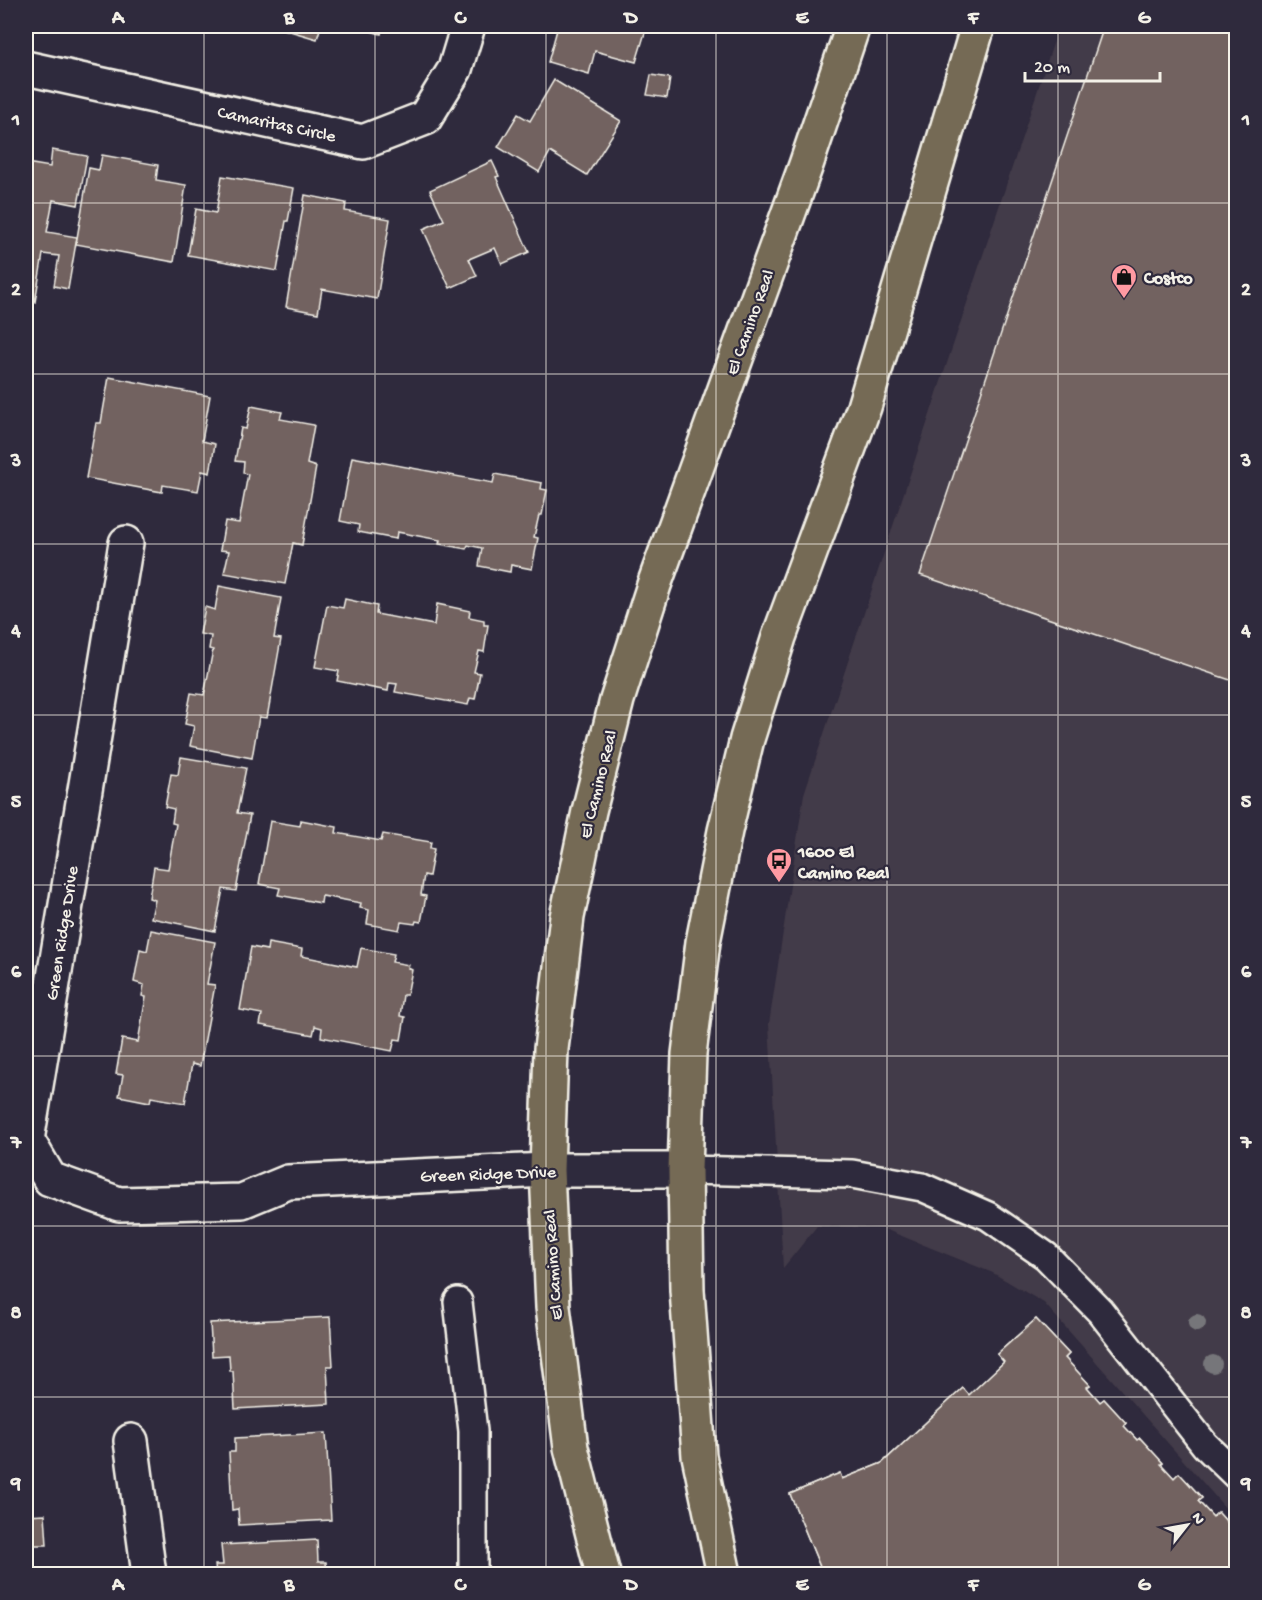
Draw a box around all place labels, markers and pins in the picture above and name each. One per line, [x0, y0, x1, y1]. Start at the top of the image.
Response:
shop icon: Costco [1109, 262, 1139, 300]
place label: Costco [1143, 269, 1193, 290]
place label: 1600 El Camino Real [797, 843, 889, 885]
bus stop icon: 1600 El Camino Real [764, 846, 794, 884]

